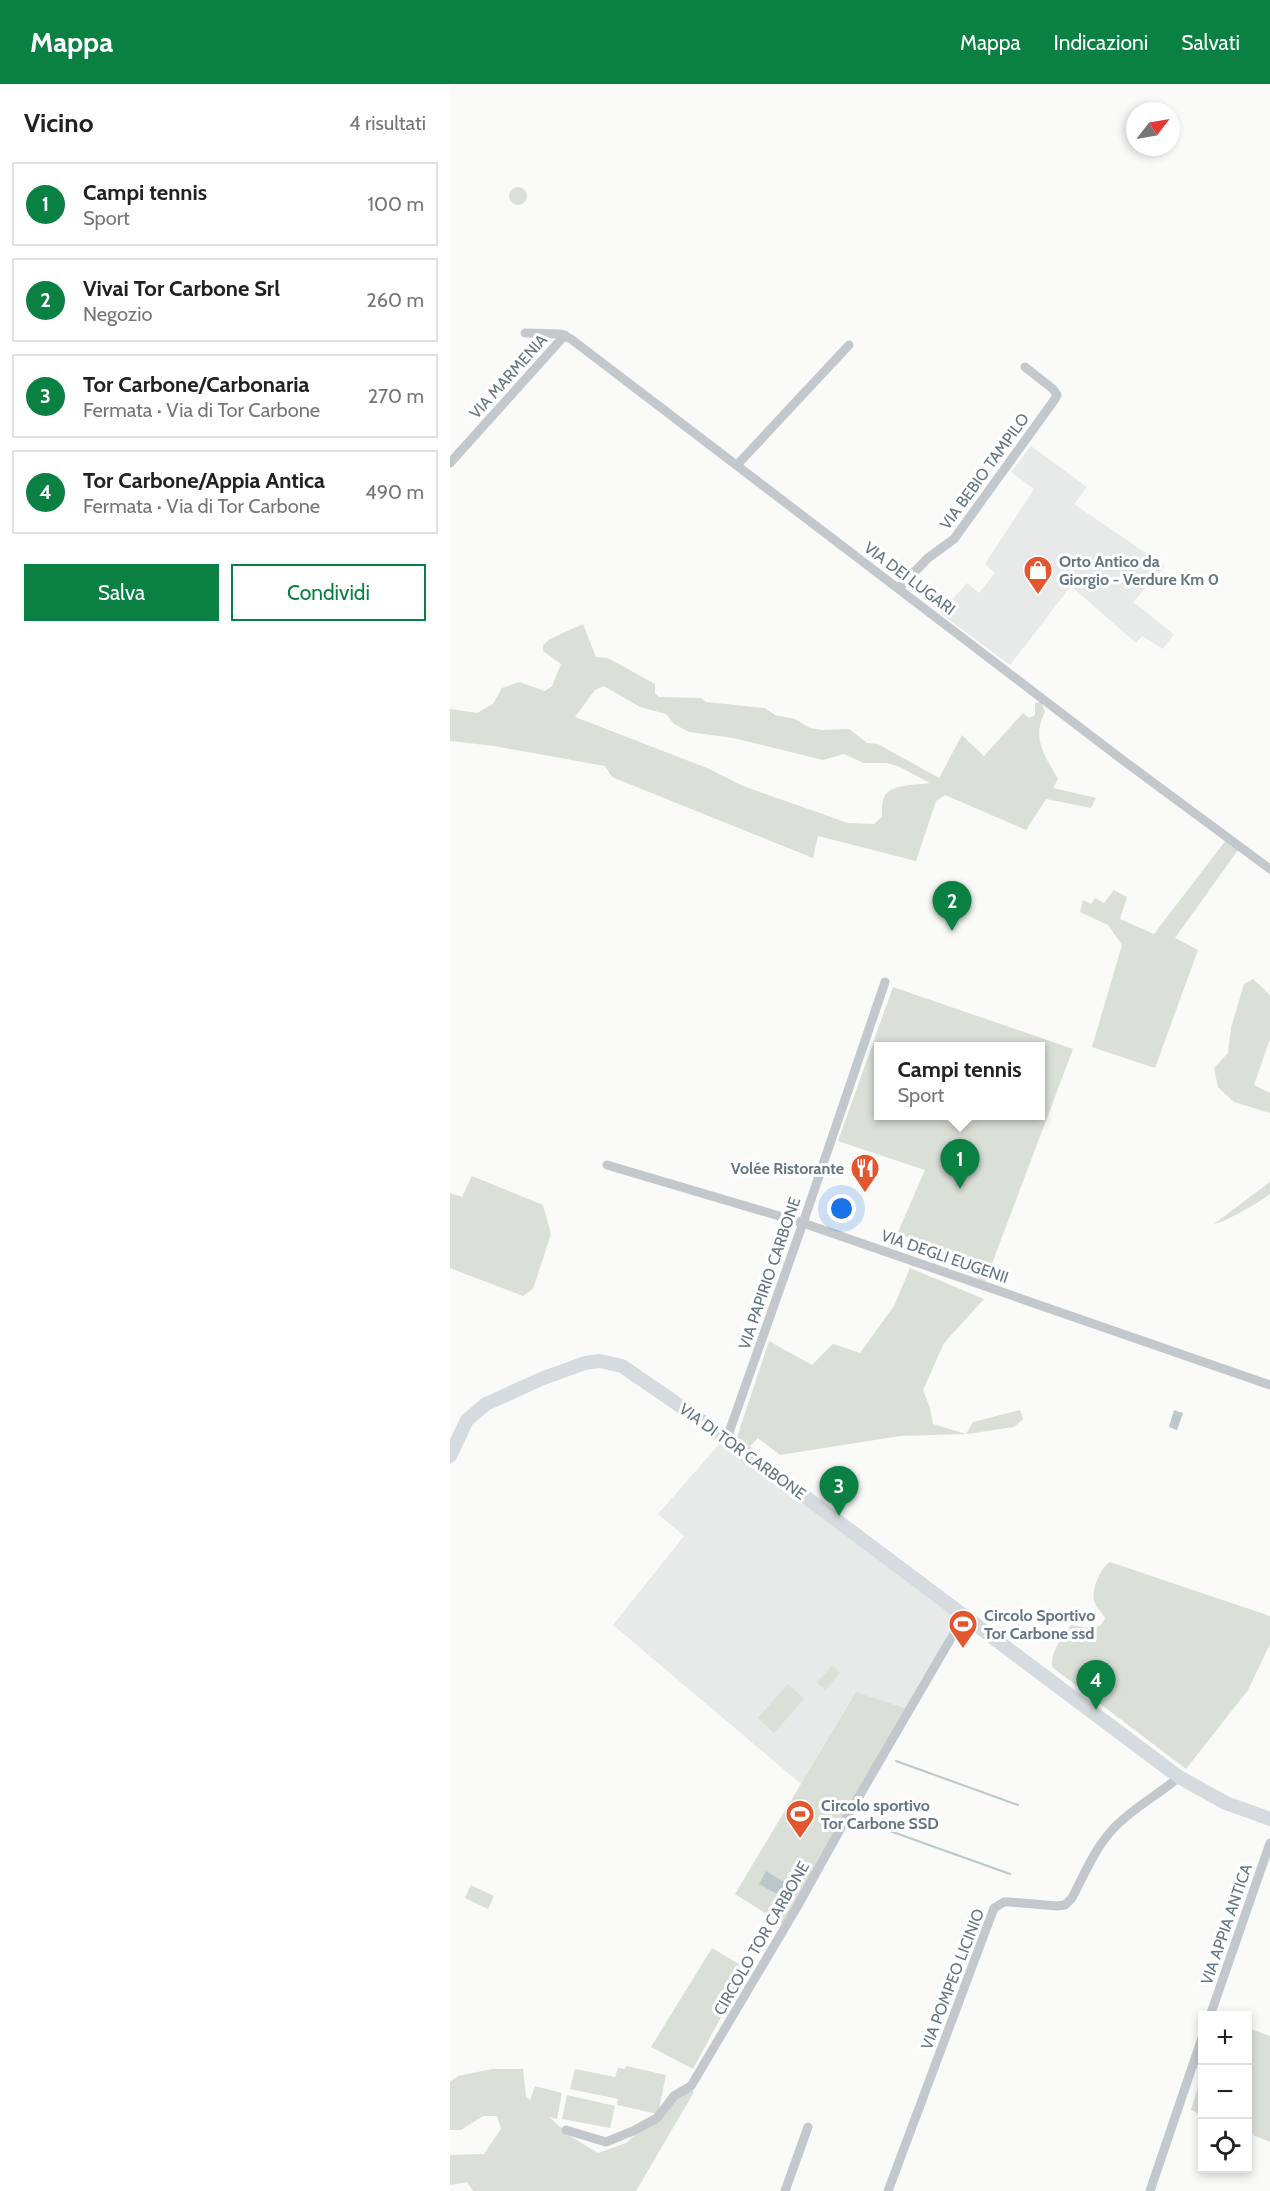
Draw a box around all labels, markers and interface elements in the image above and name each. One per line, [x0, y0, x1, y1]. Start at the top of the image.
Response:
text: Mappa [30, 25, 113, 59]
text: Mappa [960, 30, 1021, 55]
text: Indicazioni [1054, 30, 1148, 55]
text: Salvati [1181, 30, 1240, 55]
north arrow [1126, 102, 1180, 156]
text: Vicino [24, 107, 93, 139]
text: 4 risultati [349, 111, 426, 135]
text: Campi tennis [83, 179, 207, 206]
text: 1 [42, 192, 49, 216]
text: 100 m [368, 192, 424, 216]
text: Sport [83, 206, 130, 230]
text: Vivai Tor Carbone Srl [83, 275, 280, 302]
text: 2 [40, 288, 51, 312]
text: 260 m [366, 288, 424, 312]
text: Negozio [83, 302, 152, 326]
street label: VIA MARMENIA [466, 330, 551, 422]
text: Tor Carbone/Carbonaria [83, 371, 309, 398]
text: 3 [40, 384, 51, 408]
text: 270 m [368, 384, 424, 408]
text: Fermata · Via di Tor Carbone [83, 398, 320, 422]
street label: VIA BEBIO TAMPILO [936, 410, 1033, 533]
text: Tor Carbone/Appia Antica [83, 467, 325, 494]
text: 4 [39, 480, 52, 504]
text: 490 m [365, 480, 424, 504]
text: Fermata · Via di Tor Carbone [83, 494, 320, 518]
street label: VIA DEI LUGARI [860, 538, 959, 619]
place label: Orto Antico da Giorgio - Verdure Km 0 [1059, 552, 1219, 589]
shop icon: Orto Antico da Giorgio - Verdure Km 0 [1022, 554, 1054, 596]
button: Salva [24, 564, 219, 621]
button: Condividi [231, 564, 426, 621]
pin: 2 [932, 882, 972, 931]
popup [874, 1042, 1045, 1120]
text: Campi tennis [897, 1056, 1022, 1083]
text: Sport [897, 1083, 944, 1107]
pin: 1 [940, 1140, 980, 1189]
restaurant icon: Volée Ristorante [849, 1152, 881, 1194]
place label: Volée Ristorante [731, 1159, 844, 1178]
street label: VIA PAPIRIO CARBONE [734, 1194, 805, 1352]
your location [827, 1194, 856, 1223]
street label: VIA DEGLI EUGENII [879, 1226, 1011, 1287]
street label: VIA DI TOR CARBONE [676, 1399, 810, 1504]
pin: 3 [820, 1466, 858, 1516]
place label: Circolo Sportivo Tor Carbone ssd [984, 1606, 1095, 1643]
sports icon: Circolo Sportivo Tor Carbone ssd [947, 1608, 979, 1650]
pin: 4 [1076, 1660, 1116, 1710]
place label: Circolo sportivo Tor Carbone SSD [821, 1796, 939, 1833]
sports icon: Circolo sportivo Tor Carbone SSD [784, 1798, 816, 1840]
street label: CIRCOLO TOR CARBONE [710, 1858, 813, 2018]
street label: VIA APPIA ANTICA [1197, 1861, 1256, 1987]
street label: VIA POMPEO LICINIO [917, 1906, 988, 2052]
map controls [1198, 2011, 1252, 2173]
button: + [1198, 2011, 1252, 2065]
button: − [1198, 2065, 1252, 2119]
button: locate [1198, 2119, 1252, 2173]

